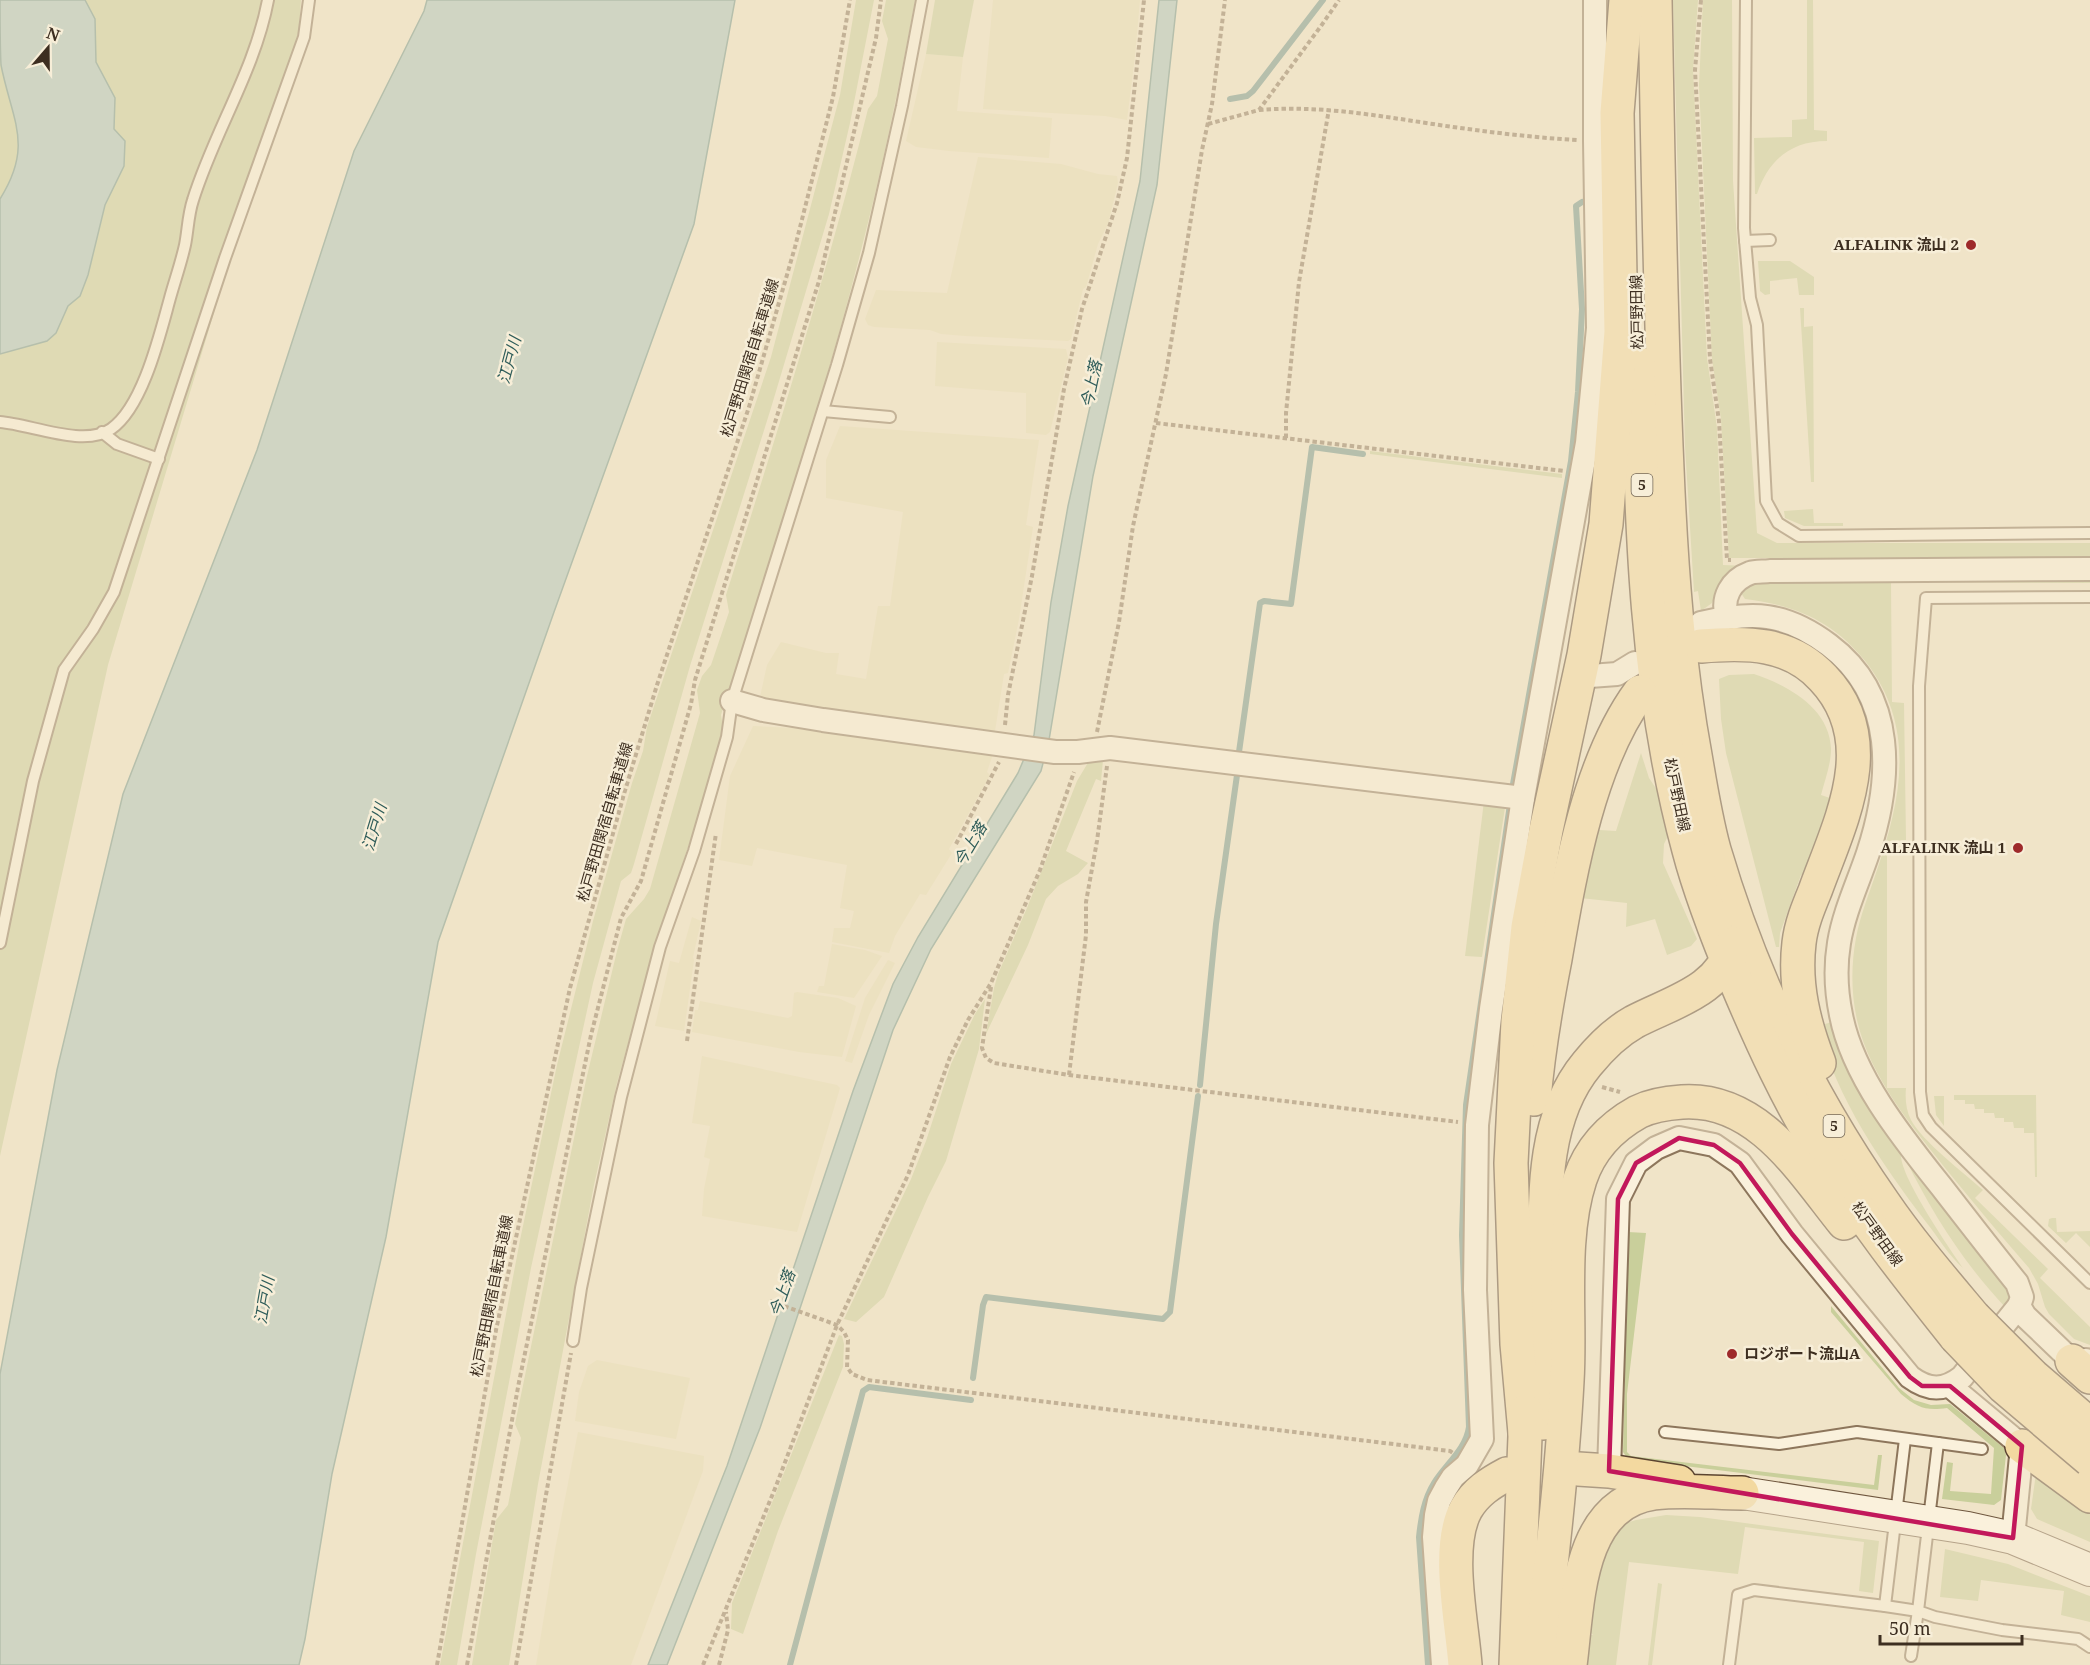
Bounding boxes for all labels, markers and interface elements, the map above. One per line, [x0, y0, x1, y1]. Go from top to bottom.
north arrow [18, 18, 78, 78]
text: N [43, 21, 63, 47]
place label: ALFALINK 流山 2 [1833, 234, 1959, 254]
marker: ALFALINK 流山 2 [1964, 238, 1978, 252]
street label: 松戸野田線 [1625, 274, 1647, 350]
street label: 松戸野田関宿自転車道線 [715, 276, 783, 440]
water label: 江戸川 [492, 332, 526, 386]
water label: 今上落 [1075, 355, 1107, 410]
road number: 5 [1632, 474, 1652, 496]
street label: 松戸野田関宿自転車道線 [572, 740, 636, 904]
street label: 松戸野田線 [1660, 756, 1696, 834]
water label: 江戸川 [356, 799, 392, 853]
water label: 今上落 [948, 815, 993, 870]
place label: ALFALINK 流山 1 [1880, 837, 2006, 857]
marker: ALFALINK 流山 1 [2011, 841, 2025, 855]
road number: 5 [1824, 1115, 1844, 1137]
street label: 松戸野田線 [1848, 1197, 1908, 1270]
street label: 松戸野田関宿自転車道線 [465, 1213, 517, 1379]
water label: 今上落 [764, 1264, 801, 1319]
water label: 江戸川 [249, 1272, 279, 1326]
place label: ロジポート流山A [1744, 1343, 1861, 1363]
marker: ロジポート流山A [1725, 1347, 1739, 1361]
scale bar [1880, 1608, 2022, 1646]
text: 50 m [1889, 1616, 1931, 1640]

